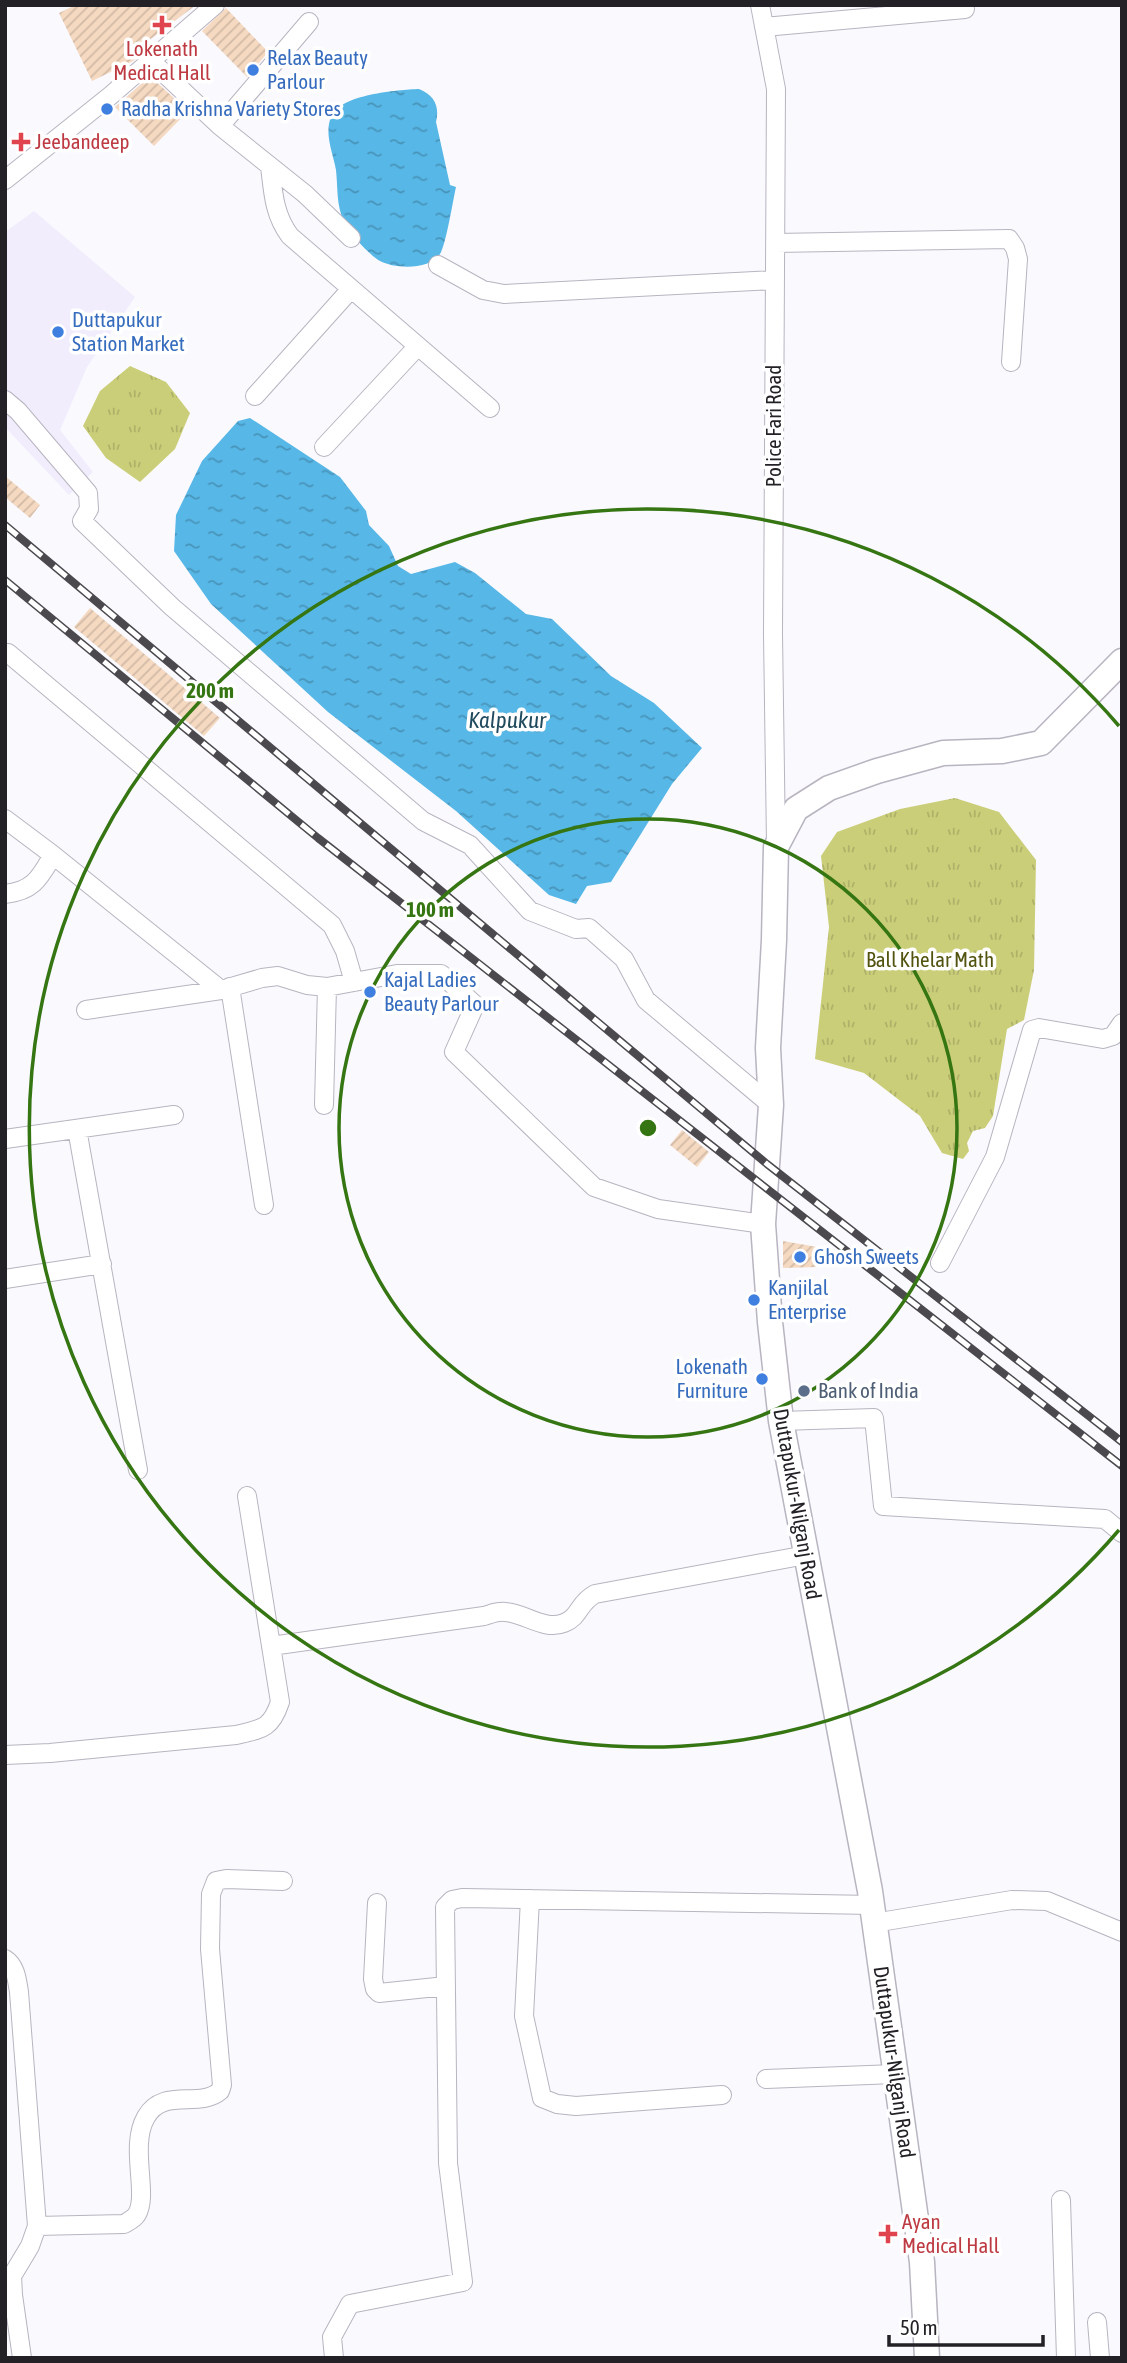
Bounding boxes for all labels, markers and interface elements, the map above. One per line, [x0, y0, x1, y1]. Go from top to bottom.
marker: Lokenath Medical Hall [154, 17, 170, 33]
place label: Lokenath Medical Hall [113, 36, 211, 84]
place label: Relax Beauty Parlour [267, 45, 368, 93]
marker: Relax Beauty Parlour [245, 62, 261, 78]
place label: Radha Krishna Variety Stores [121, 96, 341, 120]
marker: Radha Krishna Variety Stores [99, 101, 115, 117]
place label: Jeebandeep [35, 129, 130, 153]
marker: Jeebandeep [13, 134, 29, 150]
place label: Duttapukur Station Market [72, 307, 185, 355]
marker: Duttapukur Station Market [50, 324, 66, 340]
street label: Police Fari Road [761, 365, 785, 487]
text: 200 m [186, 678, 234, 702]
water label: Kalpukur [468, 707, 547, 733]
text: 100 m [406, 897, 454, 921]
park label: Ball Khelar Math [866, 947, 994, 971]
place label: Kajal Ladies Beauty Parlour [384, 967, 499, 1015]
marker: Kajal Ladies Beauty Parlour [362, 984, 378, 1000]
centre of rings [636, 1116, 660, 1140]
place label: Ghosh Sweets [814, 1244, 919, 1268]
marker: Ghosh Sweets [792, 1249, 808, 1265]
place label: Kanjilal Enterprise [768, 1275, 847, 1323]
marker: Kanjilal Enterprise [746, 1292, 762, 1308]
place label: Lokenath Furniture [675, 1354, 748, 1402]
marker: Lokenath Furniture [754, 1371, 770, 1387]
place label: Bank of India [818, 1378, 919, 1402]
marker: Bank of India [796, 1383, 812, 1399]
street label: Duttapukur-Nilganj Road [769, 1406, 827, 1601]
street label: Duttapukur-Nilganj Road [870, 1964, 920, 2159]
place label: Ayan Medical Hall [902, 2209, 1000, 2257]
marker: Ayan Medical Hall [880, 2226, 896, 2242]
scale bar [889, 2304, 1043, 2348]
text: 50 m [900, 2315, 938, 2339]

